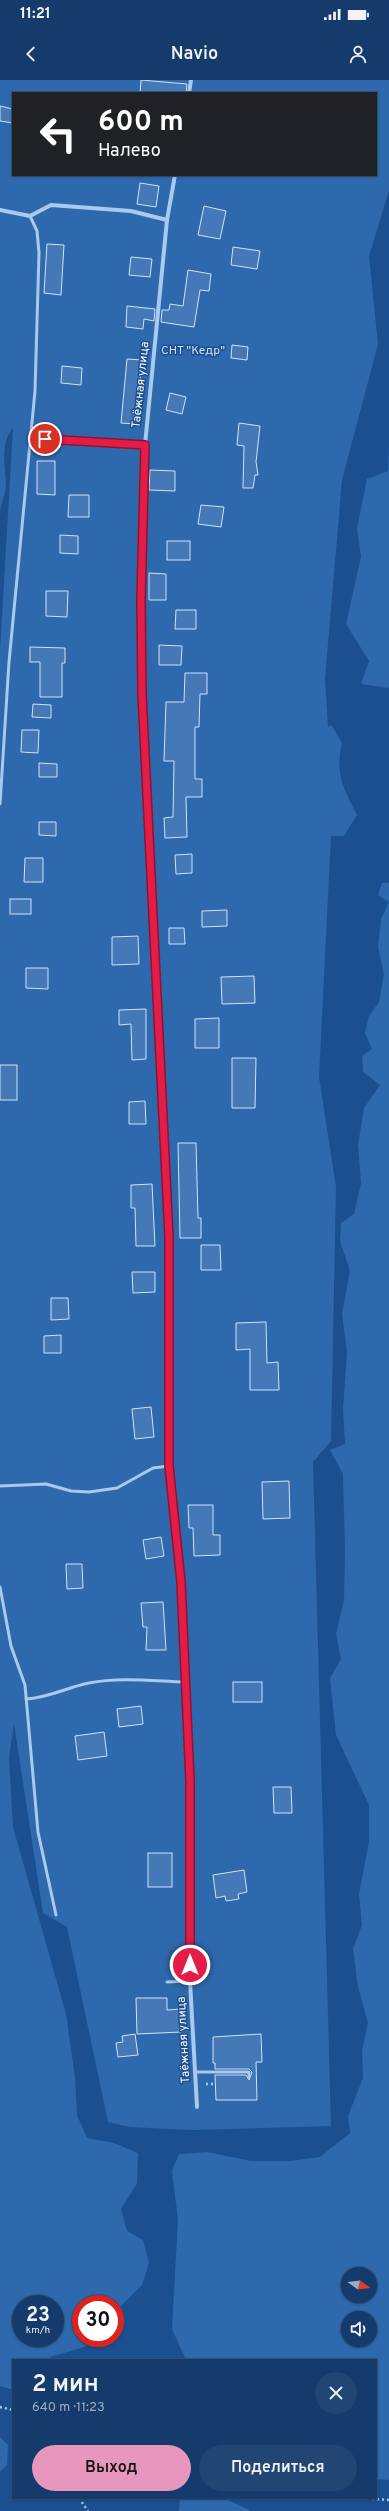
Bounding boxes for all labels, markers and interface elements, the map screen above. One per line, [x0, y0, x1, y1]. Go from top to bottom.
text: 11:21 [20, 5, 51, 24]
icon: back [20, 43, 42, 65]
text: Navio [171, 43, 218, 66]
icon: person [347, 43, 369, 65]
text: 600 m [98, 105, 184, 141]
icon: left [32, 108, 84, 160]
text: Налево [98, 140, 161, 163]
street label: Таёжная улица [128, 341, 154, 429]
park label: СНТ "Кедр" [161, 343, 225, 359]
pin [28, 422, 62, 456]
icon: arrive [34, 428, 56, 450]
position arrow [169, 1944, 211, 1986]
street label: Таёжная улица [174, 1996, 194, 2084]
north arrow [341, 2267, 377, 2303]
map controls [341, 2267, 377, 2347]
speed limit sign: 30 [72, 2295, 124, 2347]
text: 23 [26, 2303, 50, 2329]
button: sound [341, 2311, 377, 2347]
text: km/h [26, 2324, 50, 2337]
text: 2 мин [32, 2370, 99, 2400]
button: close [315, 2372, 357, 2414]
text: 640 m · 11:23 [32, 2400, 105, 2416]
button: Выход [32, 2445, 191, 2491]
button: Поделиться [199, 2445, 357, 2491]

